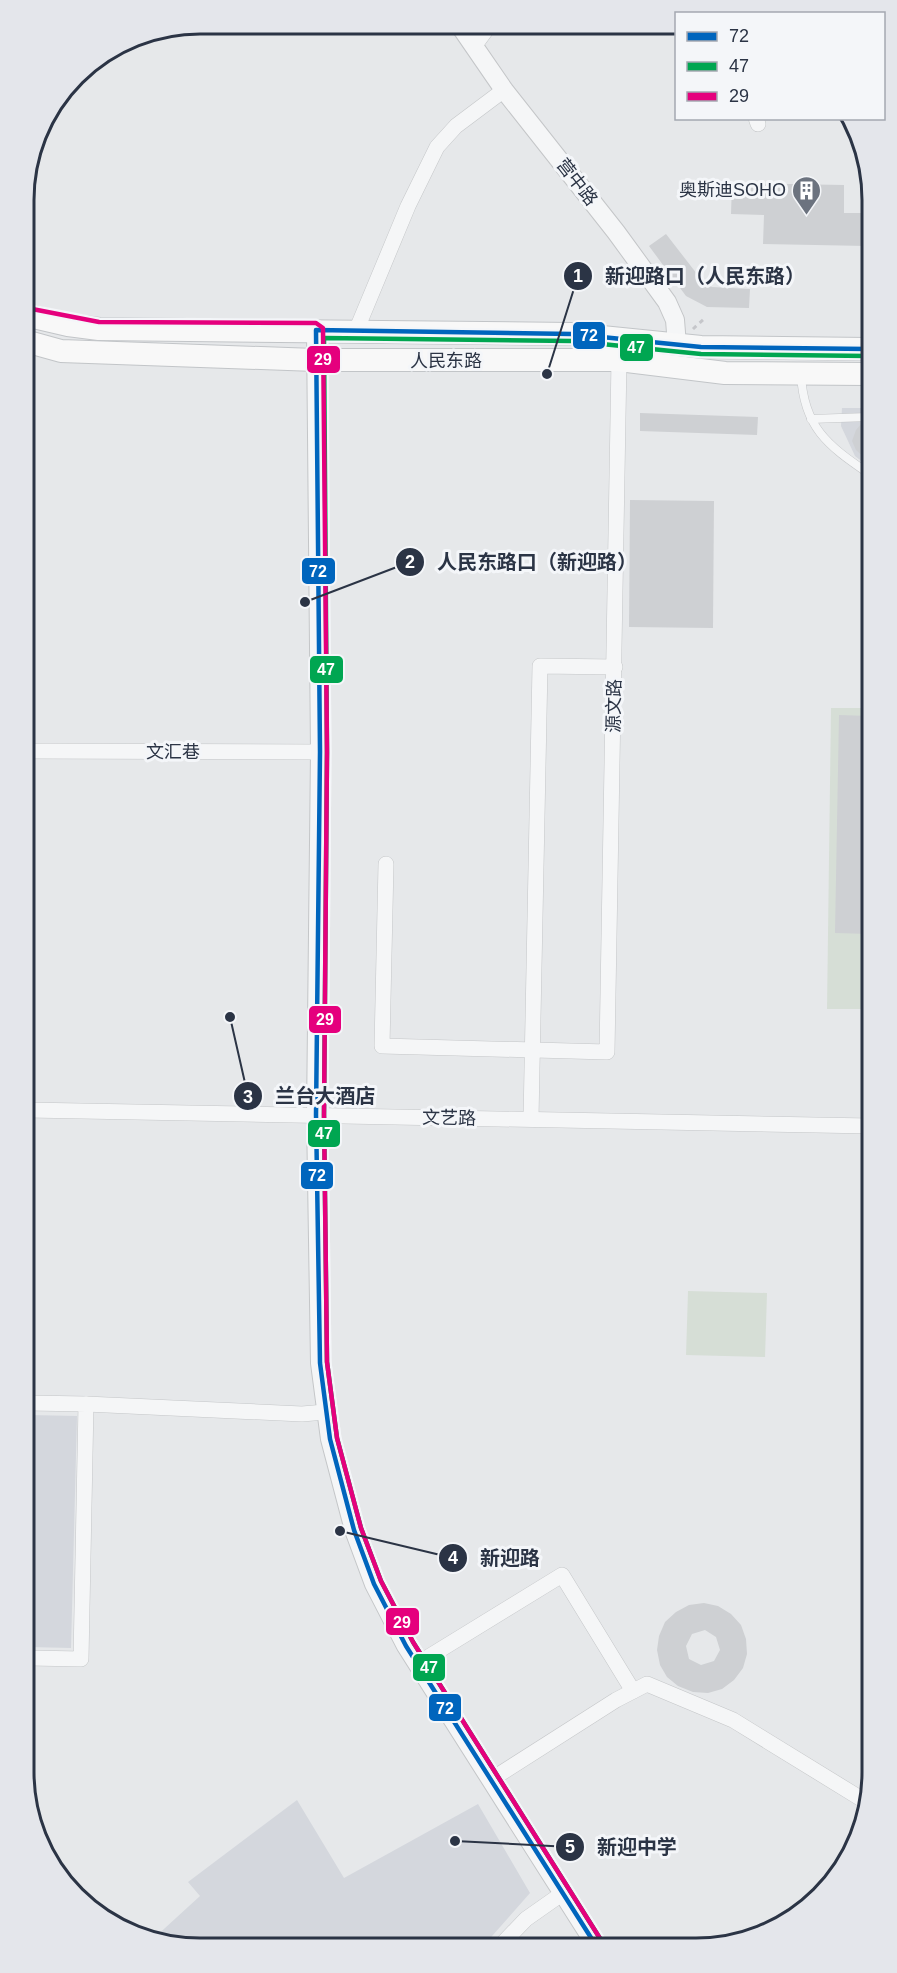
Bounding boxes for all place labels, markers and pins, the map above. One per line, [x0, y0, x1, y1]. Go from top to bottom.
building icon: 奥斯迪SOHO [791, 174, 823, 216]
place label: 奥斯迪SOHO [679, 180, 786, 200]
callout: 新迎路口（人民东路） [563, 257, 817, 295]
callout: 人民东路口（新迎路） [395, 543, 649, 581]
callout: 兰台大酒店 [233, 1077, 387, 1115]
callout: 新迎路 [438, 1539, 552, 1577]
callout: 新迎中学 [555, 1828, 689, 1866]

